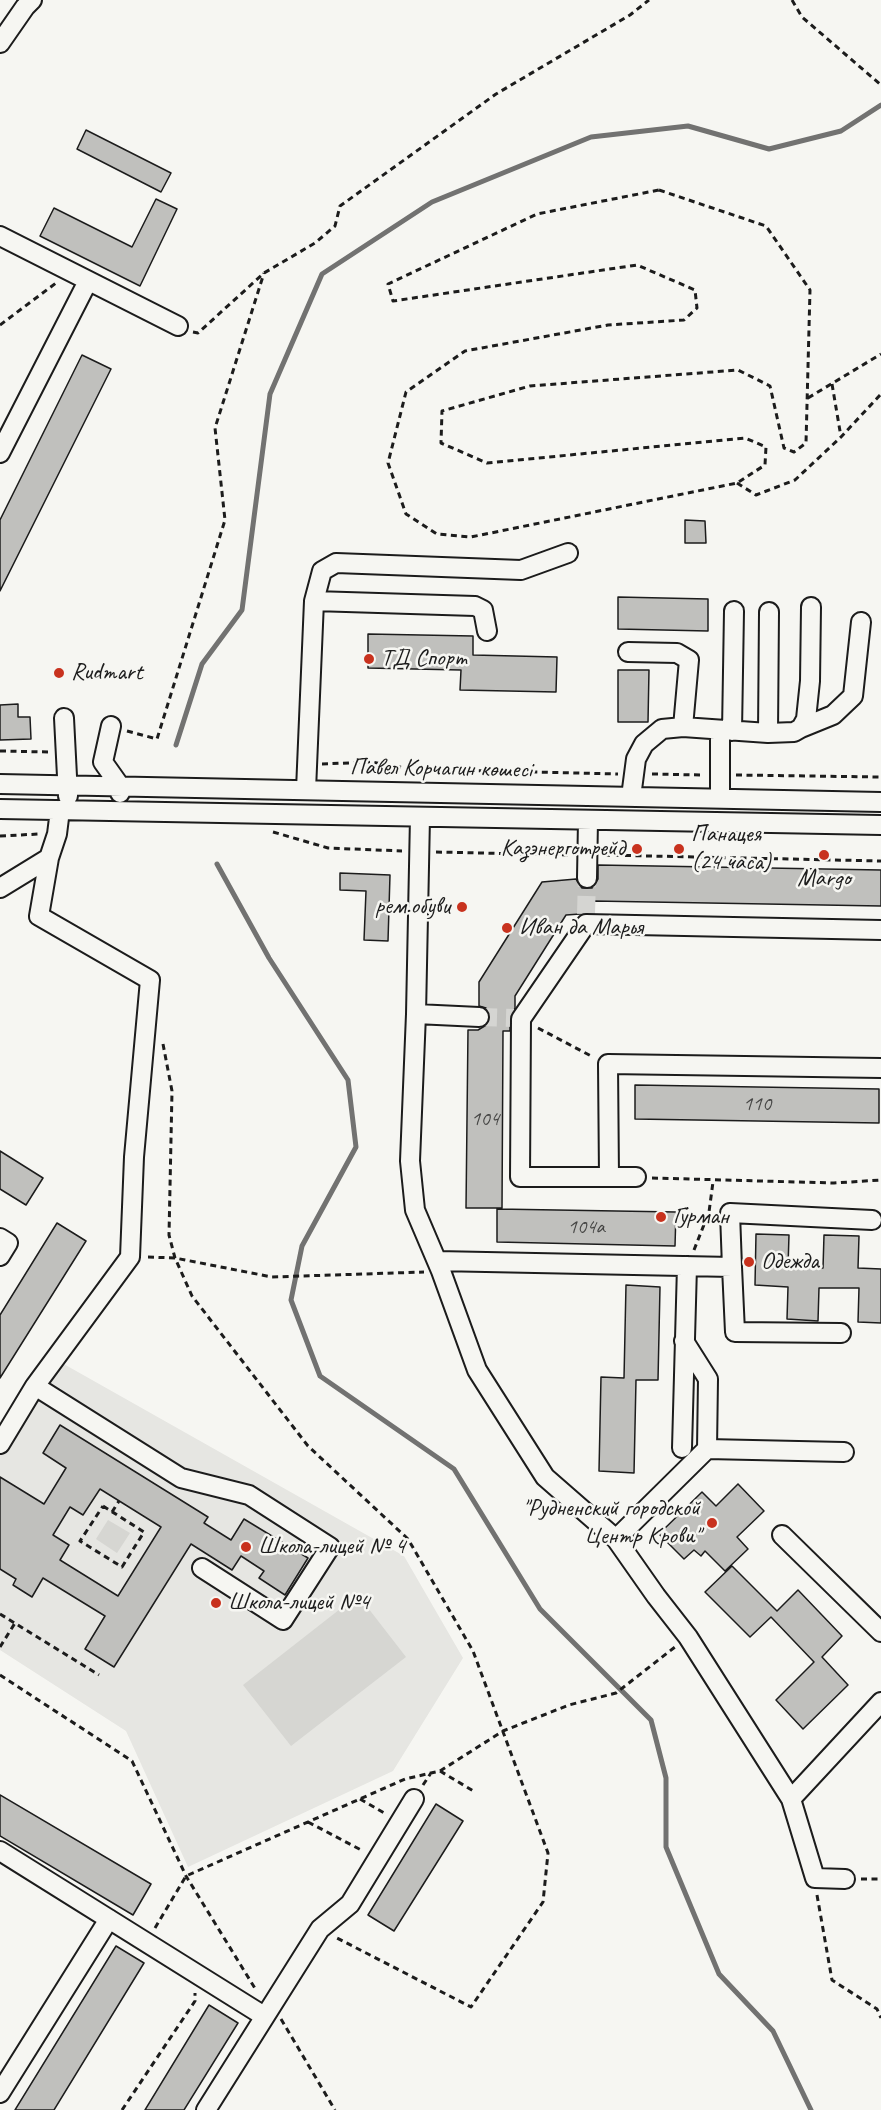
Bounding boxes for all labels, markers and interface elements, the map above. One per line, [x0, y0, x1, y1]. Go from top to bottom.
place label: ТД Спорт [381, 645, 467, 673]
marker: ТД Спорт [362, 652, 376, 666]
place label: Rudmart [71, 659, 142, 687]
marker: Rudmart [52, 666, 66, 680]
street label: Павел Корчагин көшесі [350, 753, 532, 785]
place label: Панацея (24 часа) [691, 821, 771, 877]
place label: Казэнерготрейд [501, 835, 625, 863]
marker: Казэнерготрейд [630, 842, 644, 856]
marker: Панацея (24 часа) [672, 842, 686, 856]
marker: Margo [817, 848, 831, 862]
place label: Margo [797, 865, 851, 893]
place label: рем.обуви [375, 893, 450, 921]
marker: рем.обуви [455, 900, 469, 914]
place label: Иван да Марья [519, 914, 643, 942]
marker: Иван да Марья [500, 921, 514, 935]
house number: 110 [743, 1091, 771, 1117]
house number: 104 [471, 1106, 499, 1132]
place label: Гурман [673, 1203, 729, 1231]
marker: Гурман [654, 1210, 668, 1224]
house number: 104а [567, 1214, 605, 1240]
place label: Одежда [761, 1248, 819, 1276]
marker: Одежда [742, 1255, 756, 1269]
place label: "Рудненский городской Центр Крови" [522, 1495, 700, 1551]
marker: "Рудненский городской Центр Крови" [705, 1516, 719, 1530]
place label: Школа-лицей № 4 [258, 1533, 405, 1561]
marker: Школа-лицей № 4 [239, 1540, 253, 1554]
place label: Школа-лицей №4 [228, 1589, 370, 1617]
marker: Школа-лицей №4 [209, 1596, 223, 1610]

